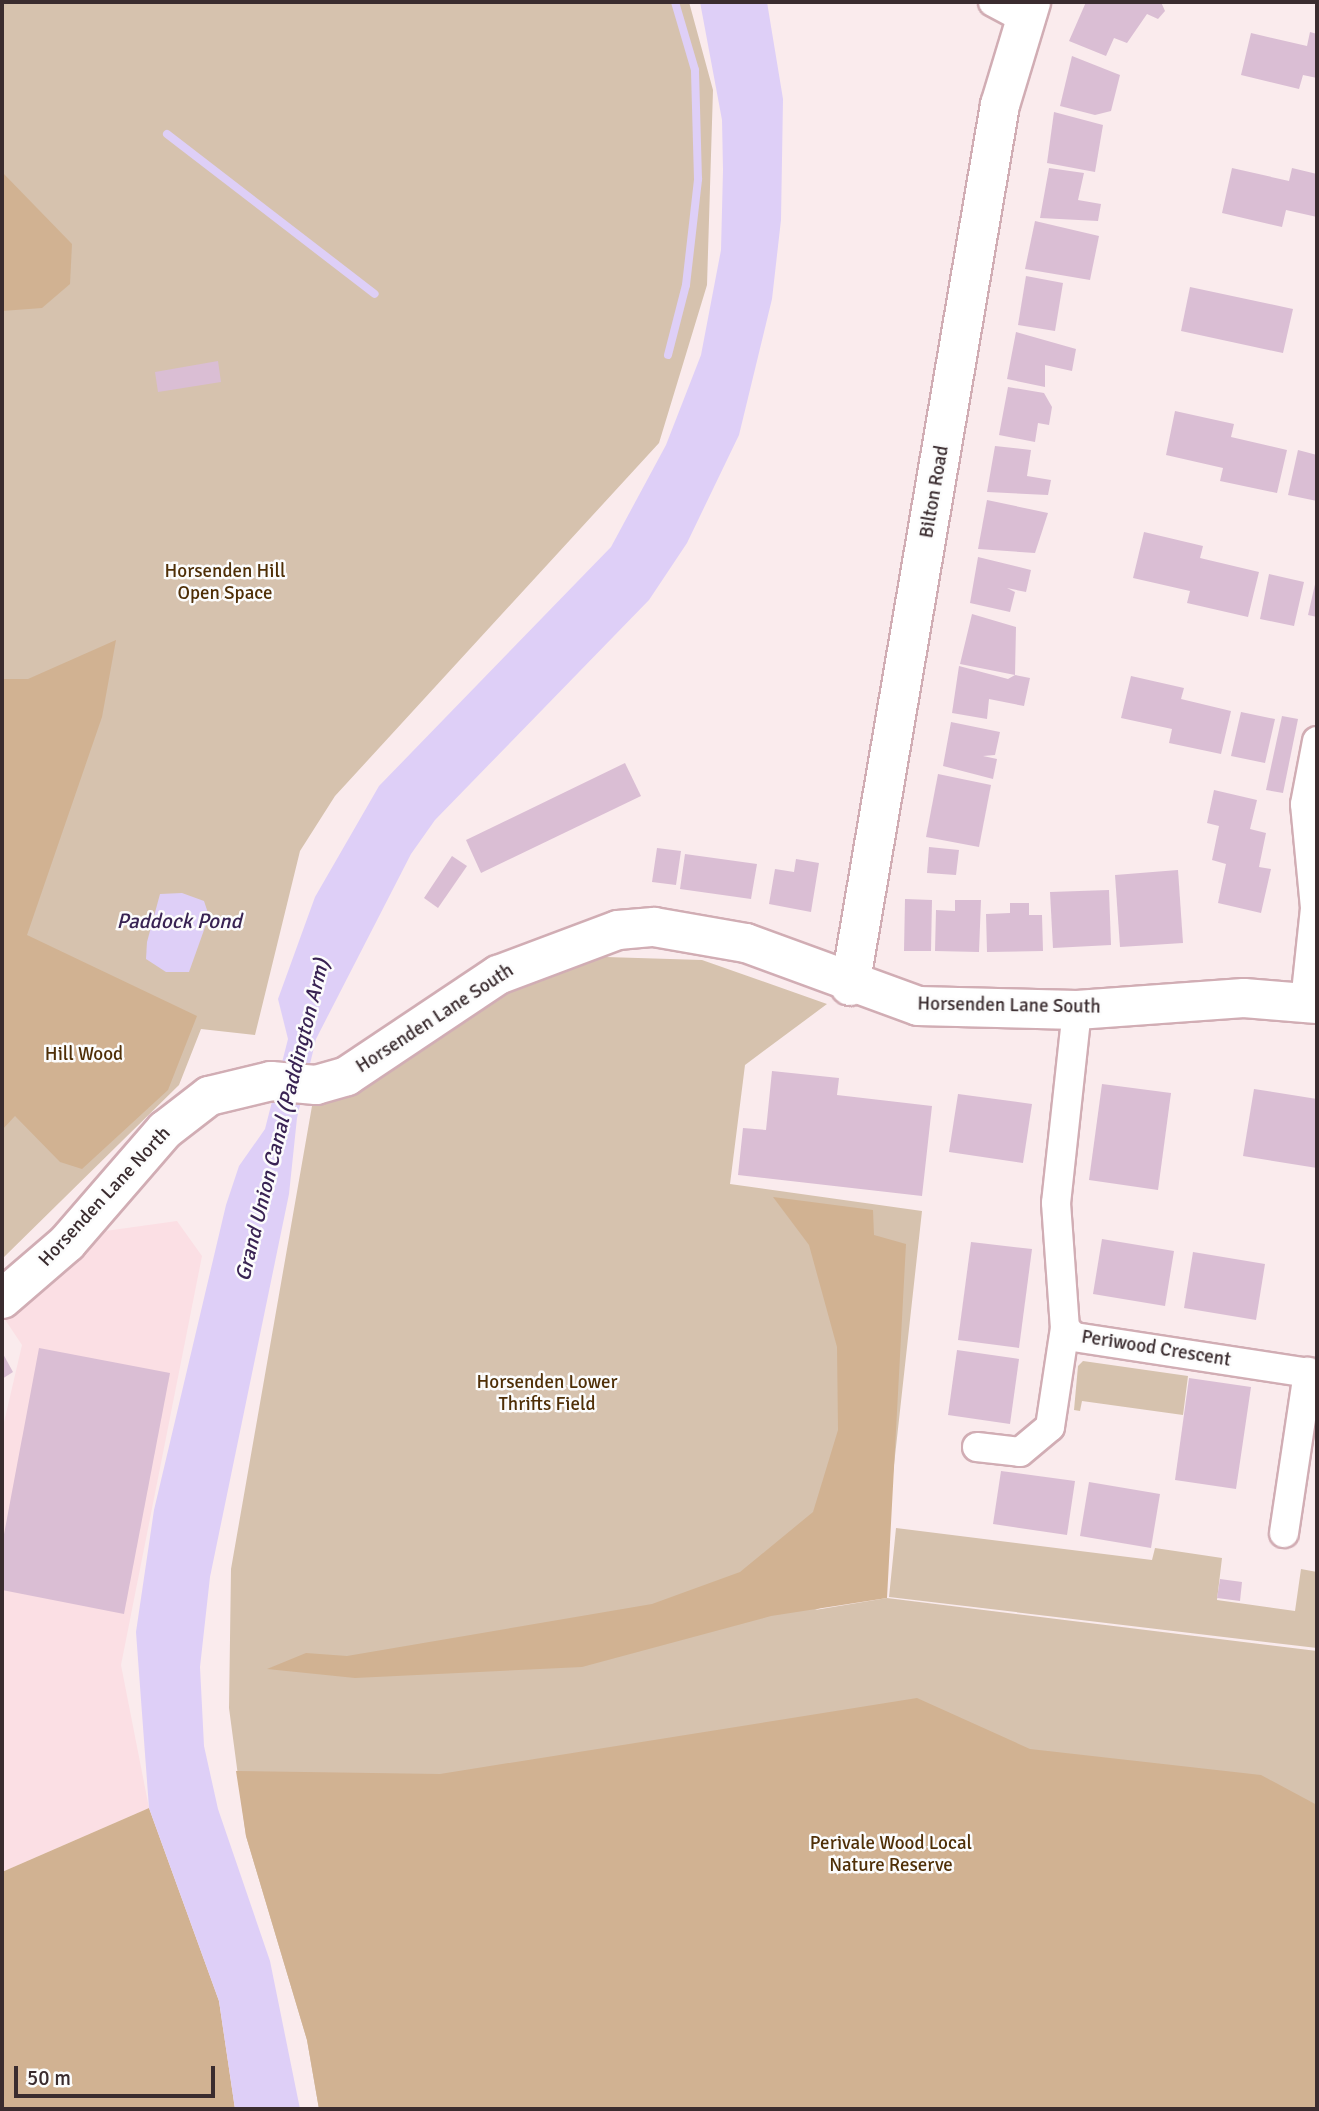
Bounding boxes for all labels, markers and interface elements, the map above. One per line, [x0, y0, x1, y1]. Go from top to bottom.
street label: Bilton Road [916, 444, 954, 540]
park label: Horsenden Hill Open Space [165, 561, 285, 605]
water label: Paddock Pond [116, 908, 242, 934]
water label: Grand Union Canal (Paddington Arm) [230, 956, 334, 1284]
street label: Horsenden Lane South [352, 960, 518, 1078]
street label: Horsenden Lane South [917, 993, 1101, 1019]
park label: Hill Wood [45, 1044, 123, 1066]
street label: Horsenden Lane North [34, 1122, 176, 1272]
street label: Periwood Crescent [1080, 1326, 1232, 1372]
park label: Horsenden Lower Thrifts Field [476, 1372, 618, 1416]
park label: Perivale Wood Local Nature Reserve [810, 1833, 972, 1877]
scale bar [18, 2052, 219, 2096]
text: 50 m [27, 2065, 71, 2091]

